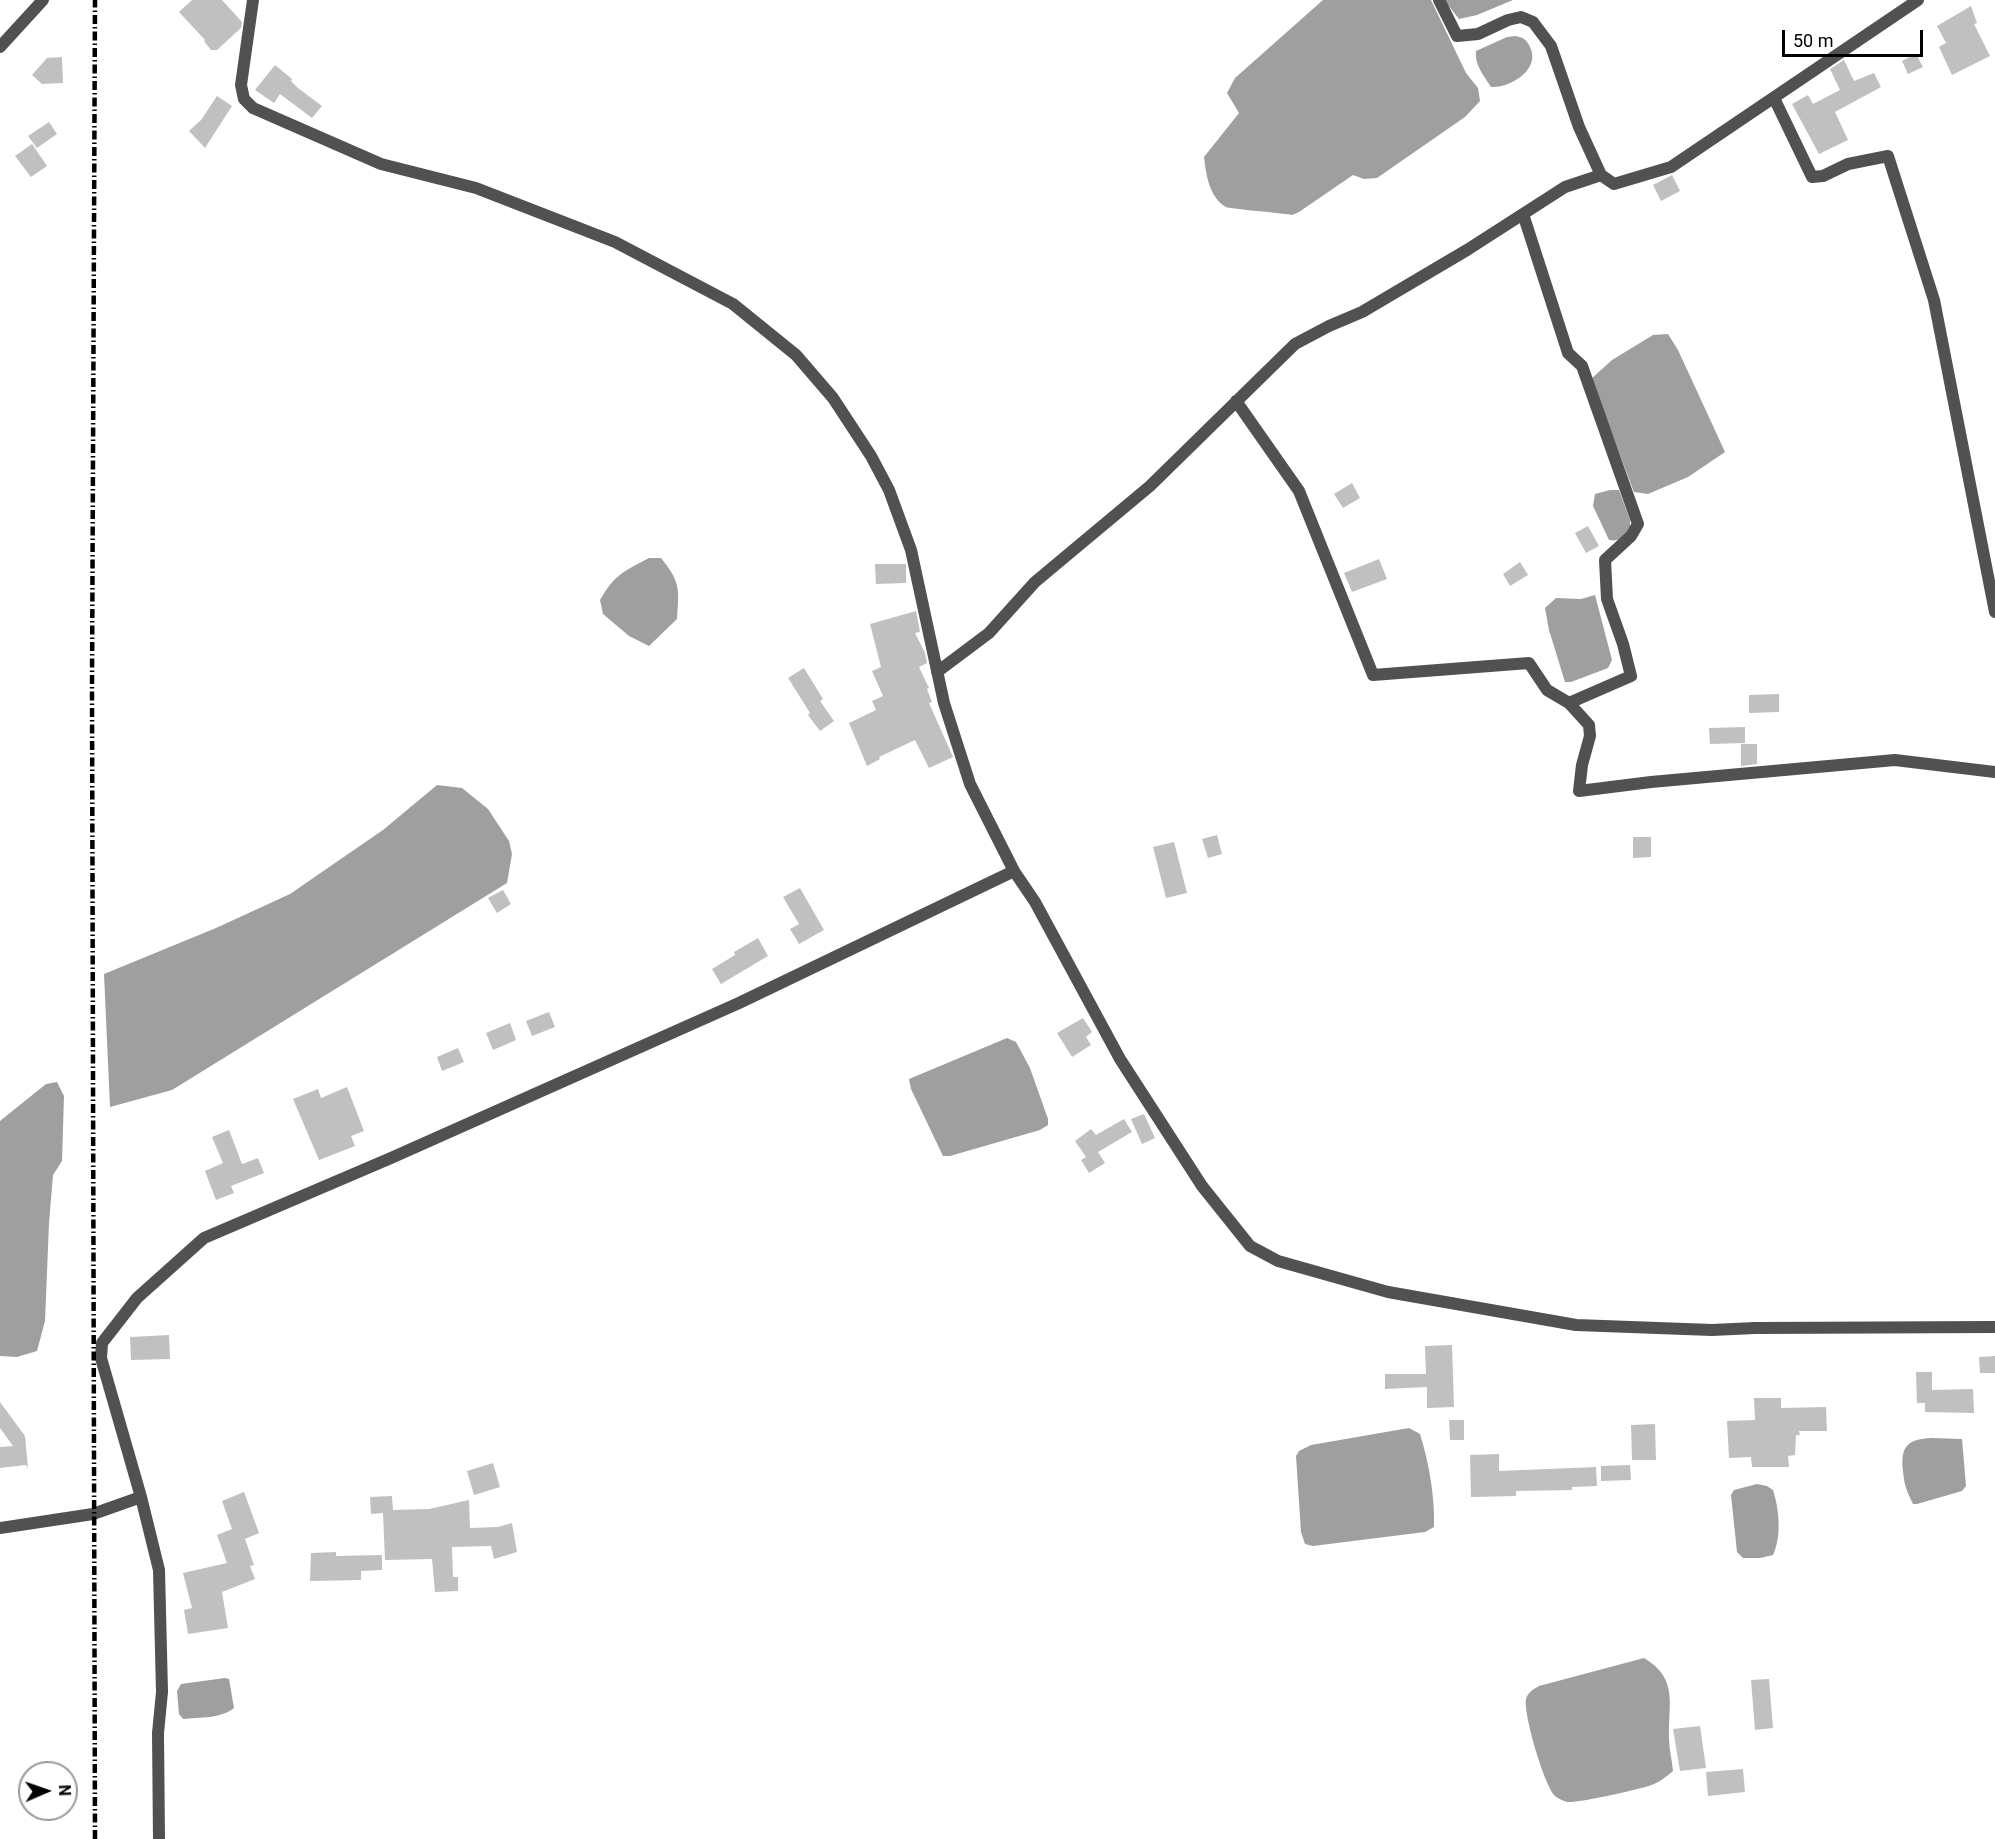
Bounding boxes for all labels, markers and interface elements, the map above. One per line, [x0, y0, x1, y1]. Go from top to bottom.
scale bar [1785, 18, 1926, 56]
text: 50 m [1793, 30, 1833, 51]
north arrow [18, 1761, 78, 1821]
text: N [55, 1784, 74, 1796]

